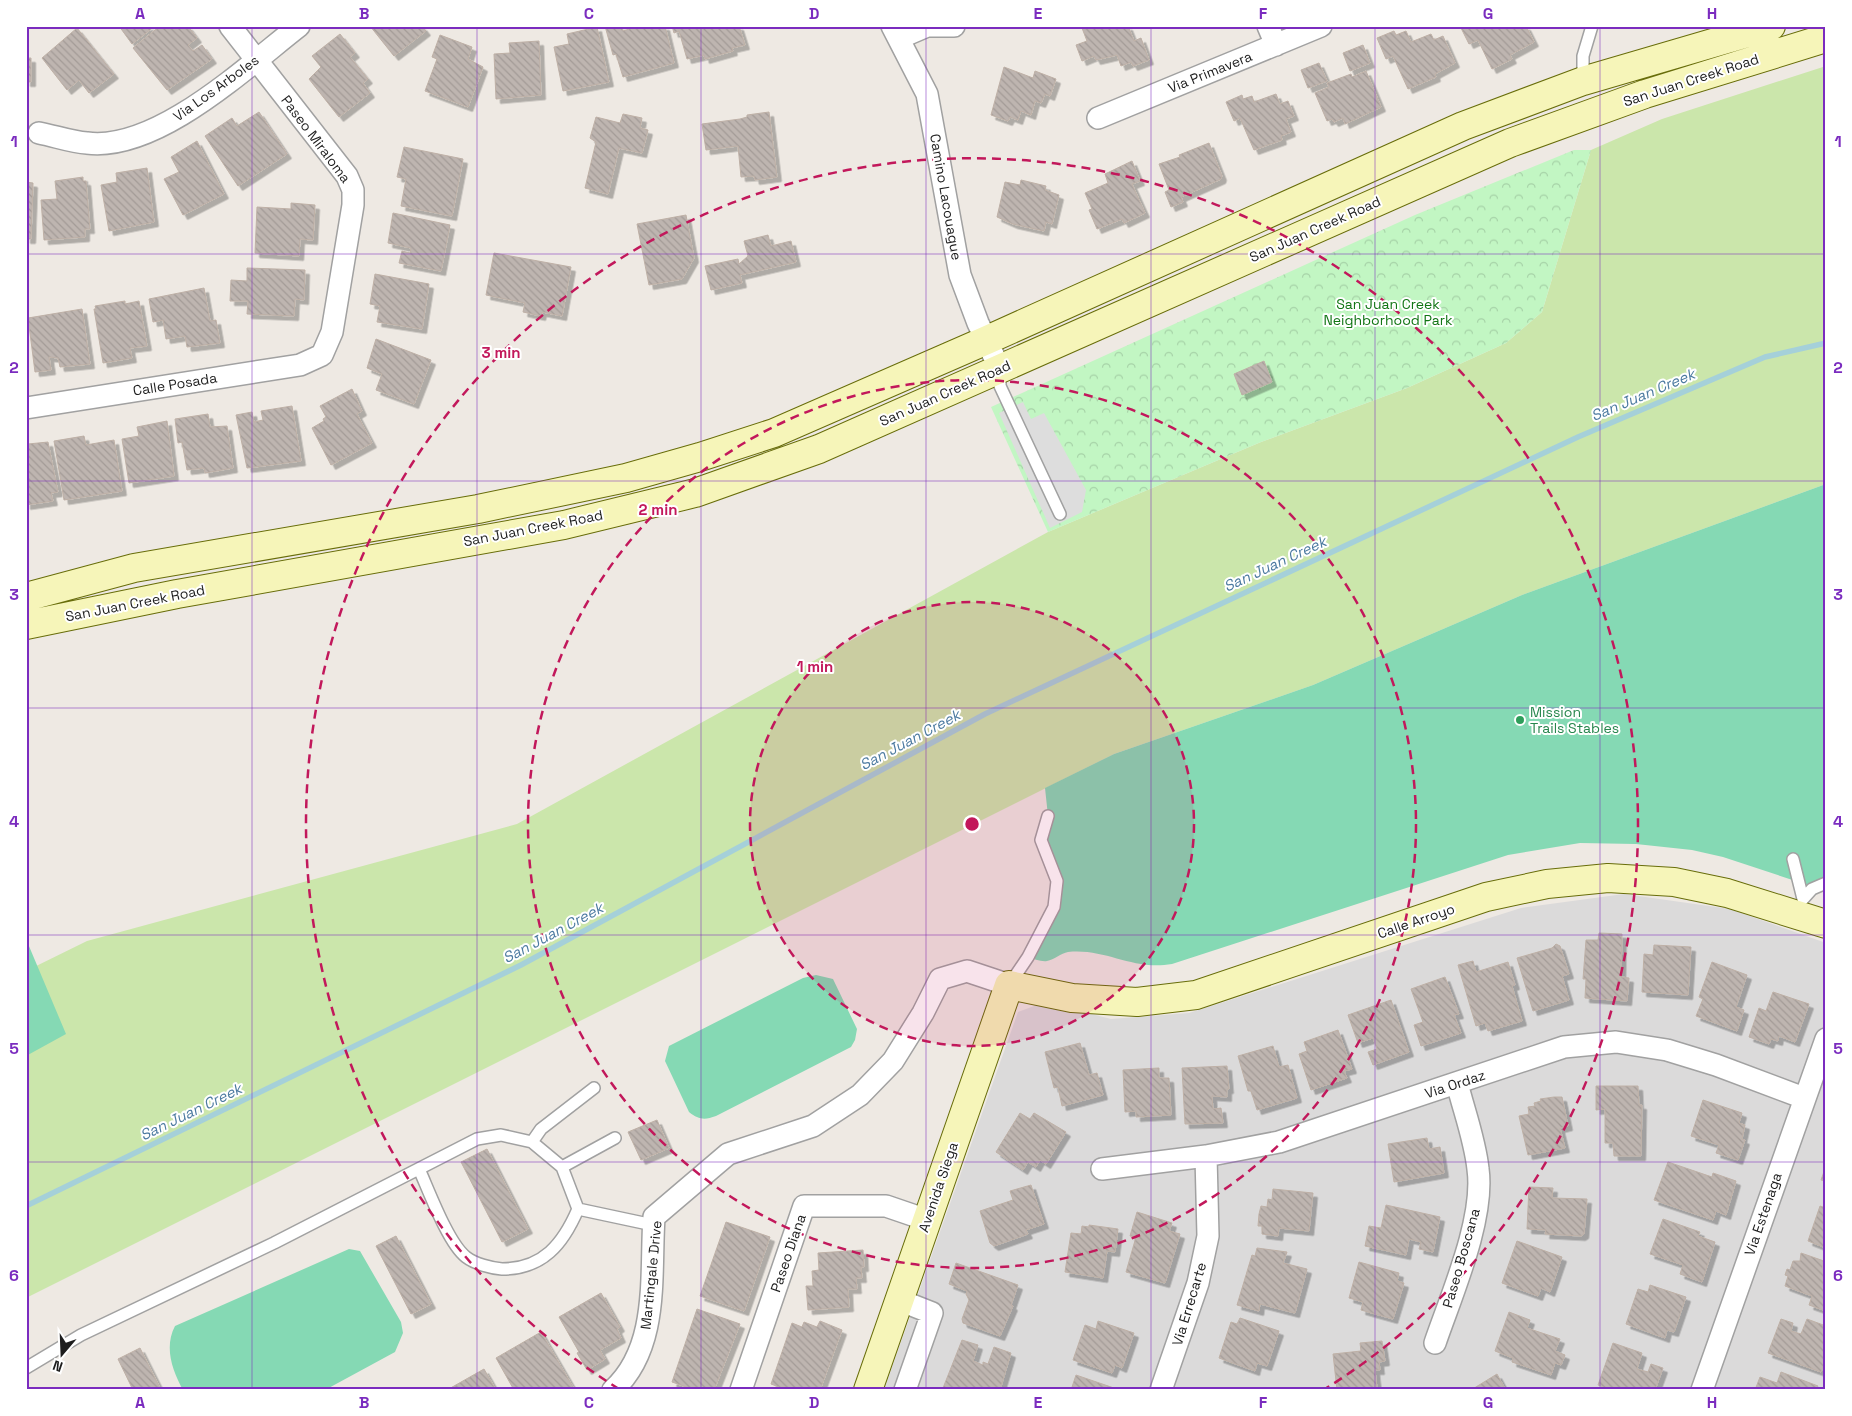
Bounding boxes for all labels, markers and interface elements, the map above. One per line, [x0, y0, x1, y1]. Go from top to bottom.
text: A [135, 3, 145, 24]
text: B [359, 3, 369, 24]
text: C [584, 3, 594, 24]
text: D [809, 3, 819, 24]
text: E [1034, 3, 1043, 24]
text: F [1259, 3, 1268, 24]
text: G [1483, 3, 1493, 24]
text: H [1707, 3, 1717, 24]
street label: Via Primavera [1165, 47, 1255, 97]
street label: San Juan Creek Road [1621, 50, 1761, 110]
street label: Via Los Arboles [170, 51, 262, 125]
street label: Paseo Miraloma [277, 92, 355, 186]
text: 1 [10, 131, 18, 152]
text: 1 [1834, 131, 1842, 152]
street label: Camino Lacouague [926, 132, 966, 262]
street label: San Juan Creek Road [1247, 192, 1383, 266]
park label: San Juan Creek Neighborhood Park [1323, 295, 1453, 329]
text: 3 min [482, 343, 520, 362]
street label: San Juan Creek Road [877, 356, 1013, 430]
text: 2 [9, 357, 19, 378]
text: 2 [1833, 357, 1843, 378]
water label: San Juan Creek [1588, 363, 1699, 425]
street label: Calle Posada [132, 368, 218, 400]
text: 2 min [639, 500, 677, 519]
street label: San Juan Creek Road [462, 506, 604, 550]
water label: San Juan Creek [1220, 531, 1331, 596]
street label: San Juan Creek Road [64, 581, 206, 625]
text: 3 [9, 584, 19, 605]
text: 3 [1833, 584, 1843, 605]
text: 1 min [797, 657, 833, 676]
place label: Mission Trails Stables [1530, 703, 1619, 737]
water label: San Juan Creek [856, 704, 965, 774]
marker: Mission Trails Stables [1514, 714, 1526, 726]
text: 4 [9, 811, 19, 832]
text: 4 [1833, 811, 1843, 832]
centre of rings [963, 815, 981, 833]
water label: San Juan Creek [499, 897, 608, 967]
street label: Calle Arroyo [1375, 899, 1457, 943]
text: 5 [9, 1038, 19, 1059]
text: 5 [1833, 1038, 1843, 1059]
street label: Via Ordaz [1422, 1066, 1488, 1102]
water label: San Juan Creek [137, 1078, 247, 1144]
street label: Avenida Siega [914, 1140, 962, 1234]
street label: Via Estenaga [1740, 1170, 1786, 1258]
street label: Paseo Boscana [1438, 1206, 1484, 1310]
street label: Paseo Diana [766, 1212, 810, 1294]
street label: Martingale Drive [636, 1219, 666, 1331]
street label: Via Errecarte [1168, 1260, 1210, 1348]
text: 6 [9, 1265, 19, 1286]
text: 6 [1833, 1265, 1843, 1286]
north arrow [38, 1328, 88, 1378]
text: N [50, 1356, 65, 1376]
text: A [135, 1392, 145, 1413]
text: B [359, 1392, 369, 1413]
text: C [584, 1392, 594, 1413]
text: D [809, 1392, 819, 1413]
text: E [1034, 1392, 1043, 1413]
text: F [1259, 1392, 1268, 1413]
text: G [1483, 1392, 1493, 1413]
text: H [1707, 1392, 1717, 1413]

